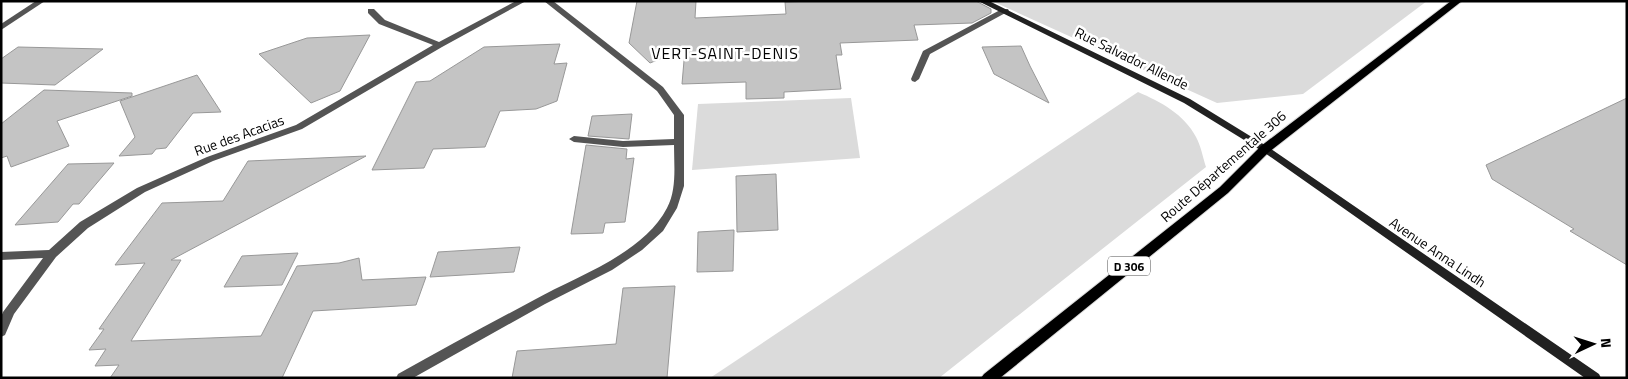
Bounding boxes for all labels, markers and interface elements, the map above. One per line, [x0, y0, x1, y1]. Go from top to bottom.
street label: Rue Salvador Allende [1072, 21, 1192, 95]
district label: VERT-SAINT-DENIS [651, 41, 799, 65]
street label: Route Départementale 306 [1155, 105, 1291, 227]
street label: Rue des Acacias [191, 109, 287, 161]
street label: Avenue Anna Lindh [1385, 212, 1491, 292]
road number: D 306 [1108, 256, 1150, 276]
north arrow [1568, 319, 1618, 369]
text: N [1596, 337, 1617, 349]

